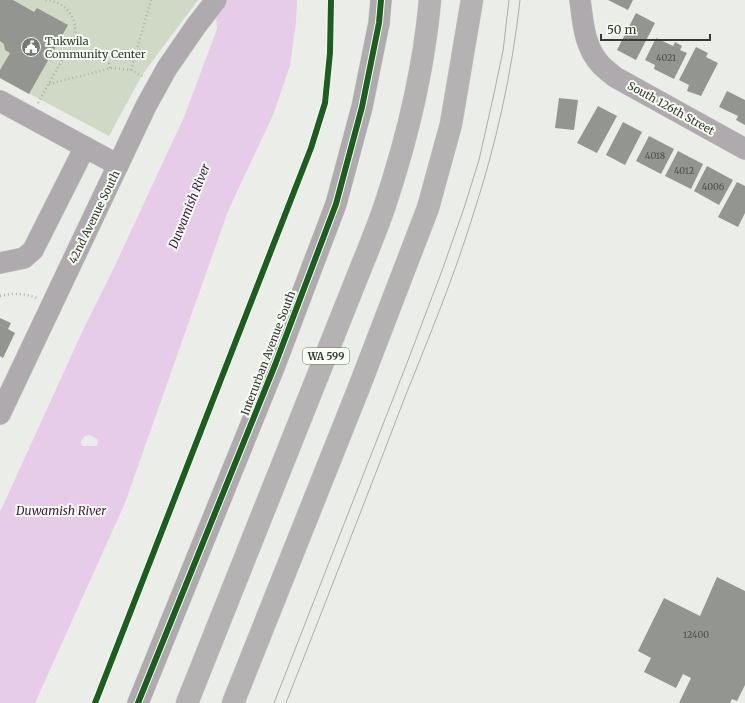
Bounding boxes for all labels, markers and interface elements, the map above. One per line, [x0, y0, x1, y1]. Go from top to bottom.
scale bar [601, 16, 710, 42]
text: 50 m [607, 22, 636, 37]
place label: Tukwila Community Center [45, 34, 146, 61]
public building icon: Tukwila Community Center [20, 36, 42, 58]
house number: 4021 [656, 52, 676, 63]
street label: South 126th Street [625, 78, 718, 138]
house number: 4018 [645, 150, 665, 161]
water label: Duwamish River [165, 160, 213, 251]
house number: 4012 [674, 165, 694, 176]
street label: 42nd Avenue South [65, 168, 123, 266]
house number: 4006 [702, 181, 725, 192]
street label: Interurban Avenue South [238, 288, 299, 417]
road number: WA 599 [303, 348, 349, 364]
water label: Duwamish River [15, 503, 107, 518]
house number: 12400 [683, 629, 709, 640]

